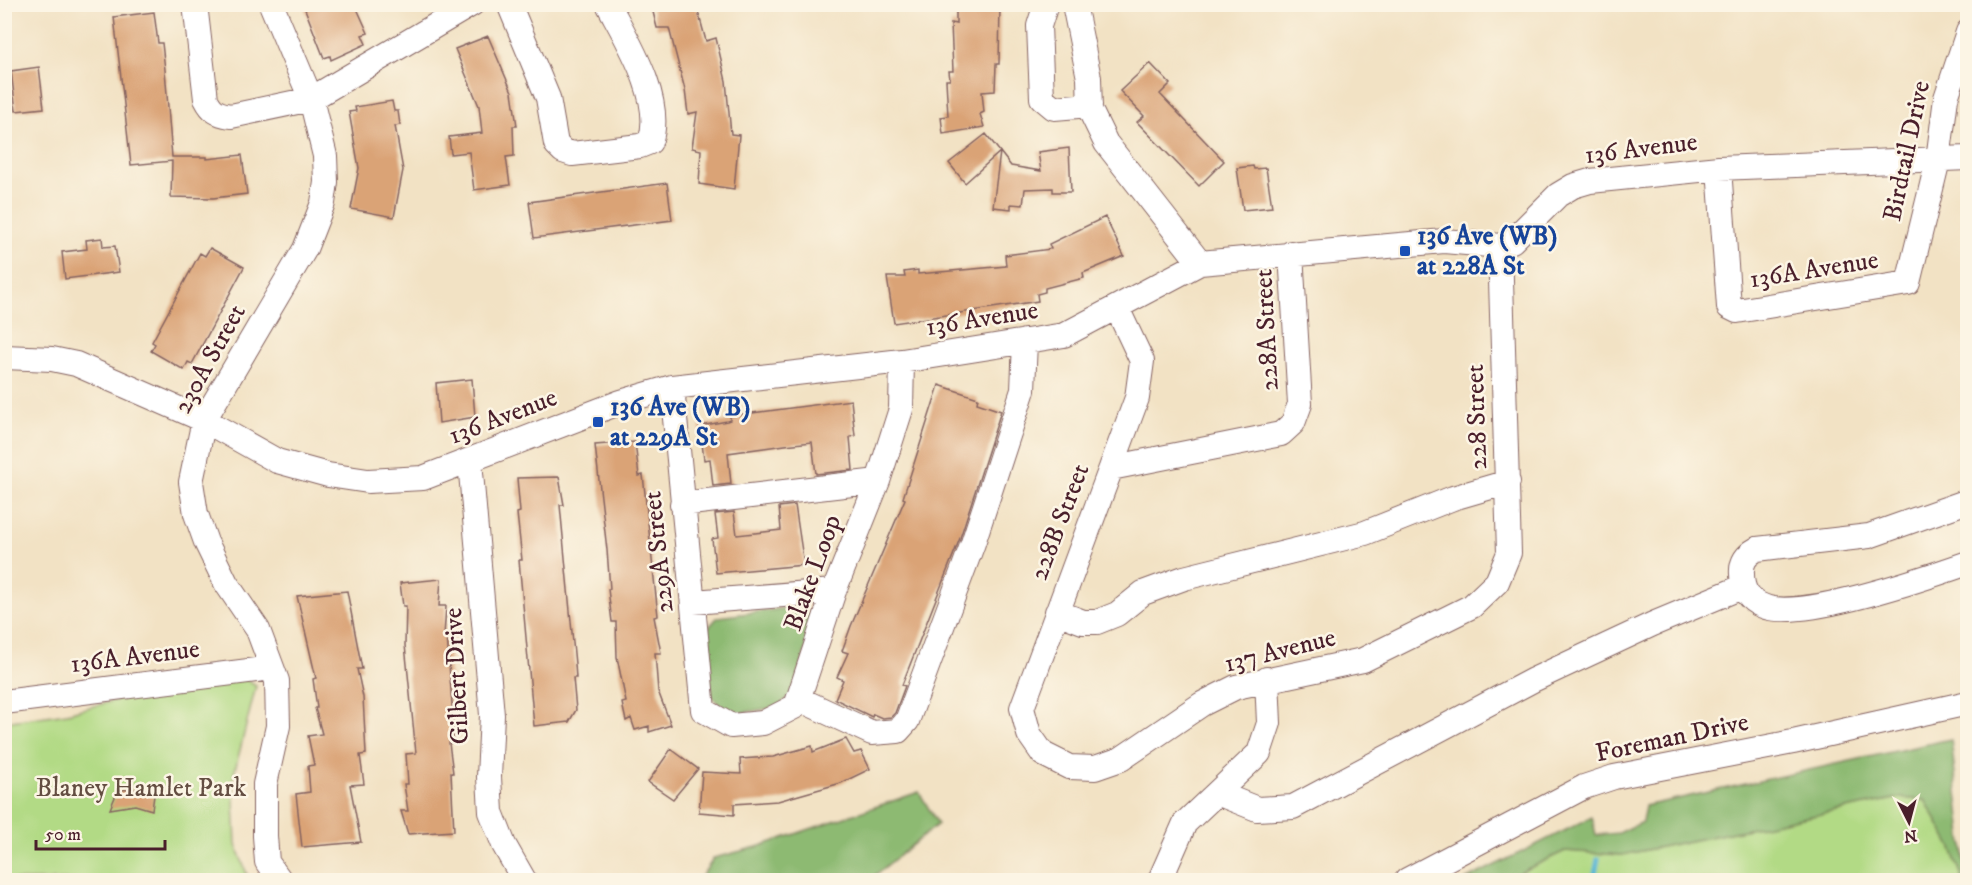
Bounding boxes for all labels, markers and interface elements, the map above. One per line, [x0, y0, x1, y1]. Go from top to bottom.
street label: Birdtail Drive [1876, 78, 1938, 224]
street label: 136 Avenue [1583, 126, 1699, 172]
place label: 136 Ave (WB) at 228A St [1417, 220, 1557, 283]
marker: 136 Ave (WB) at 228A St [1398, 244, 1412, 258]
street label: 136A Avenue [1747, 244, 1881, 296]
street label: 228A Street [1247, 268, 1287, 392]
street label: 136 Avenue [923, 294, 1041, 344]
street label: 230A Street [166, 298, 254, 420]
street label: 228 Street [1459, 364, 1495, 470]
street label: 136 Avenue [444, 381, 562, 453]
place label: 136 Ave (WB) at 229A St [610, 391, 750, 454]
marker: 136 Ave (WB) at 229A St [591, 415, 605, 429]
street label: 228B Street [1023, 459, 1097, 585]
street label: 229A Street [636, 490, 682, 614]
street label: Blake Loop [777, 510, 849, 636]
street label: Gilbert Drive [437, 607, 477, 745]
street label: 137 Avenue [1221, 621, 1339, 681]
street label: 136A Avenue [69, 633, 201, 681]
street label: Foreman Drive [1592, 706, 1752, 770]
park label: Blaney Hamlet Park [36, 772, 246, 805]
north arrow [1879, 792, 1939, 852]
scale bar [36, 813, 165, 851]
text: 50 m [45, 824, 81, 846]
text: N [1903, 825, 1918, 847]

